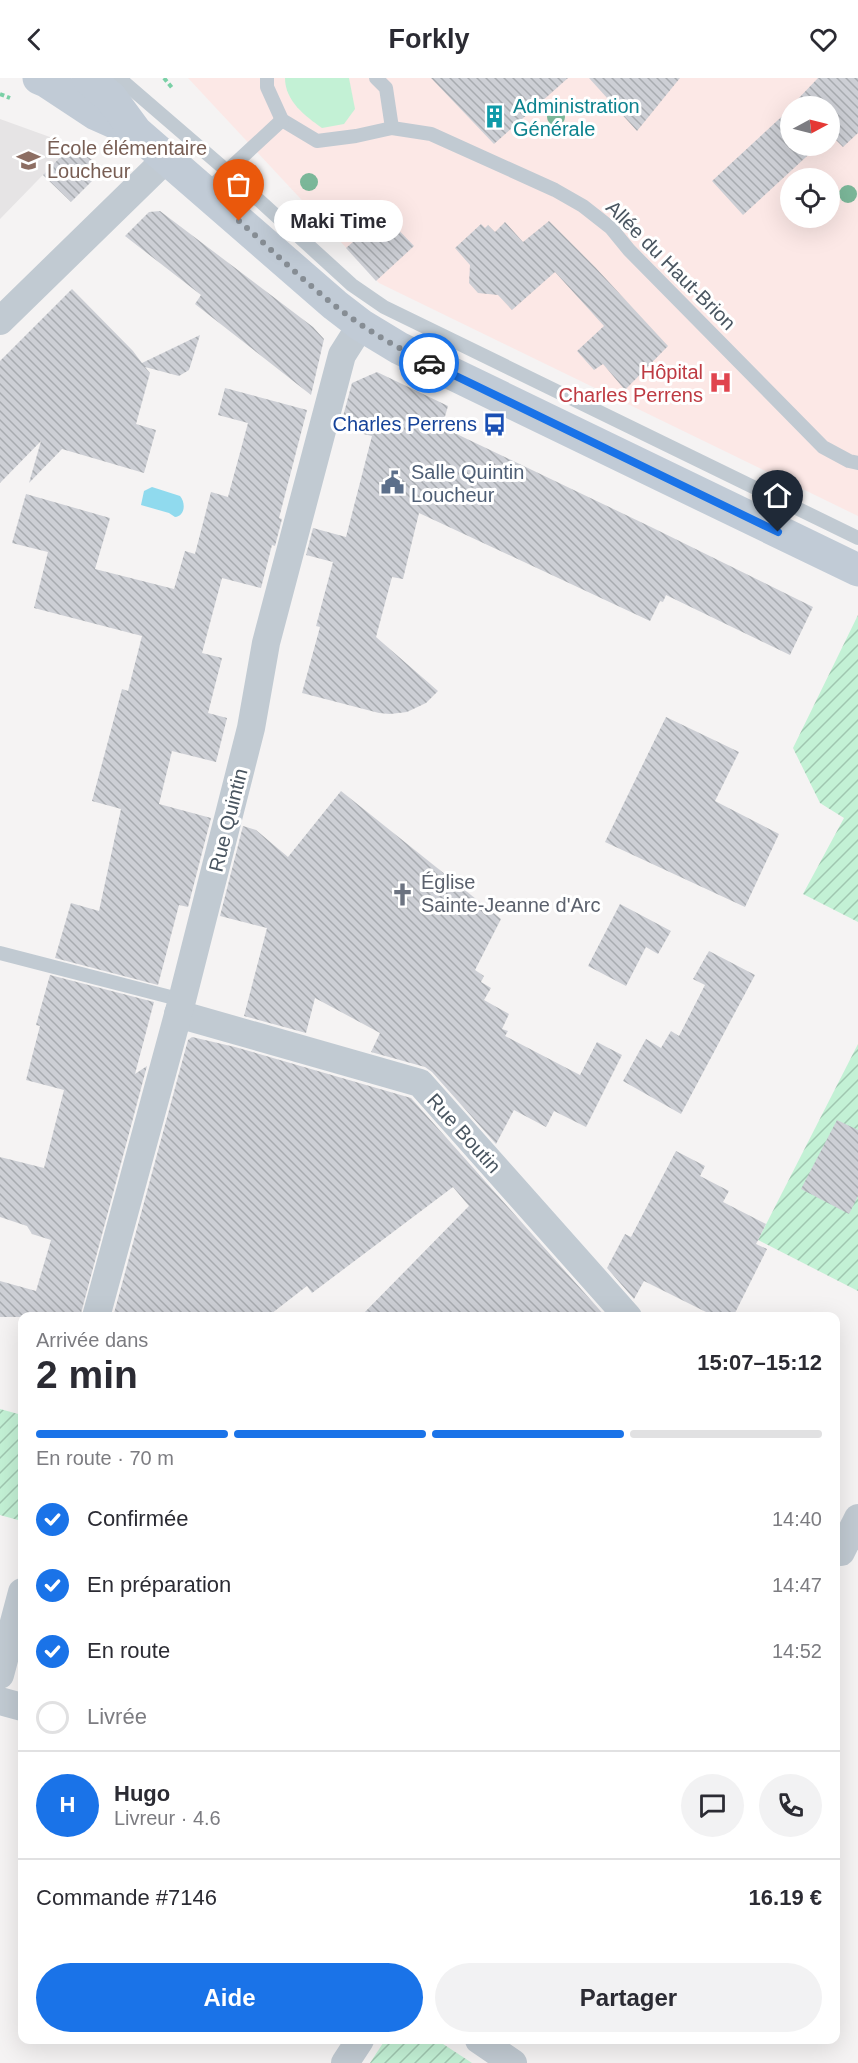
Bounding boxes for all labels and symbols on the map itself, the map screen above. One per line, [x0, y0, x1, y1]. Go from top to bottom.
place label: Administration Générale [513, 95, 640, 140]
north arrow [780, 96, 840, 156]
building icon: Administration Générale [482, 104, 508, 130]
place label: École élémentaire Loucheur [47, 137, 207, 182]
school or university icon: École élémentaire Loucheur [16, 147, 42, 173]
pin [213, 159, 264, 221]
street label: Allée du Haut-Brion [602, 196, 740, 334]
callout: Maki Time [275, 200, 404, 242]
courier [399, 333, 459, 393]
place label: Hôpital Charles Perrens [558, 361, 703, 406]
hospital icon: Hôpital Charles Perrens [708, 370, 734, 396]
bus stop icon: Charles Perrens [482, 411, 508, 437]
place label: Charles Perrens [332, 413, 477, 435]
place label: Salle Quintin Loucheur [411, 461, 524, 506]
public building icon: Salle Quintin Loucheur [380, 470, 406, 496]
pin [752, 470, 803, 532]
street label: Rue Quintin [205, 766, 251, 874]
place label: Église Sainte-Jeanne d'Arc [421, 871, 600, 916]
church icon: Église Sainte-Jeanne d'Arc [390, 881, 416, 907]
street label: Rue Boutin [423, 1089, 505, 1177]

